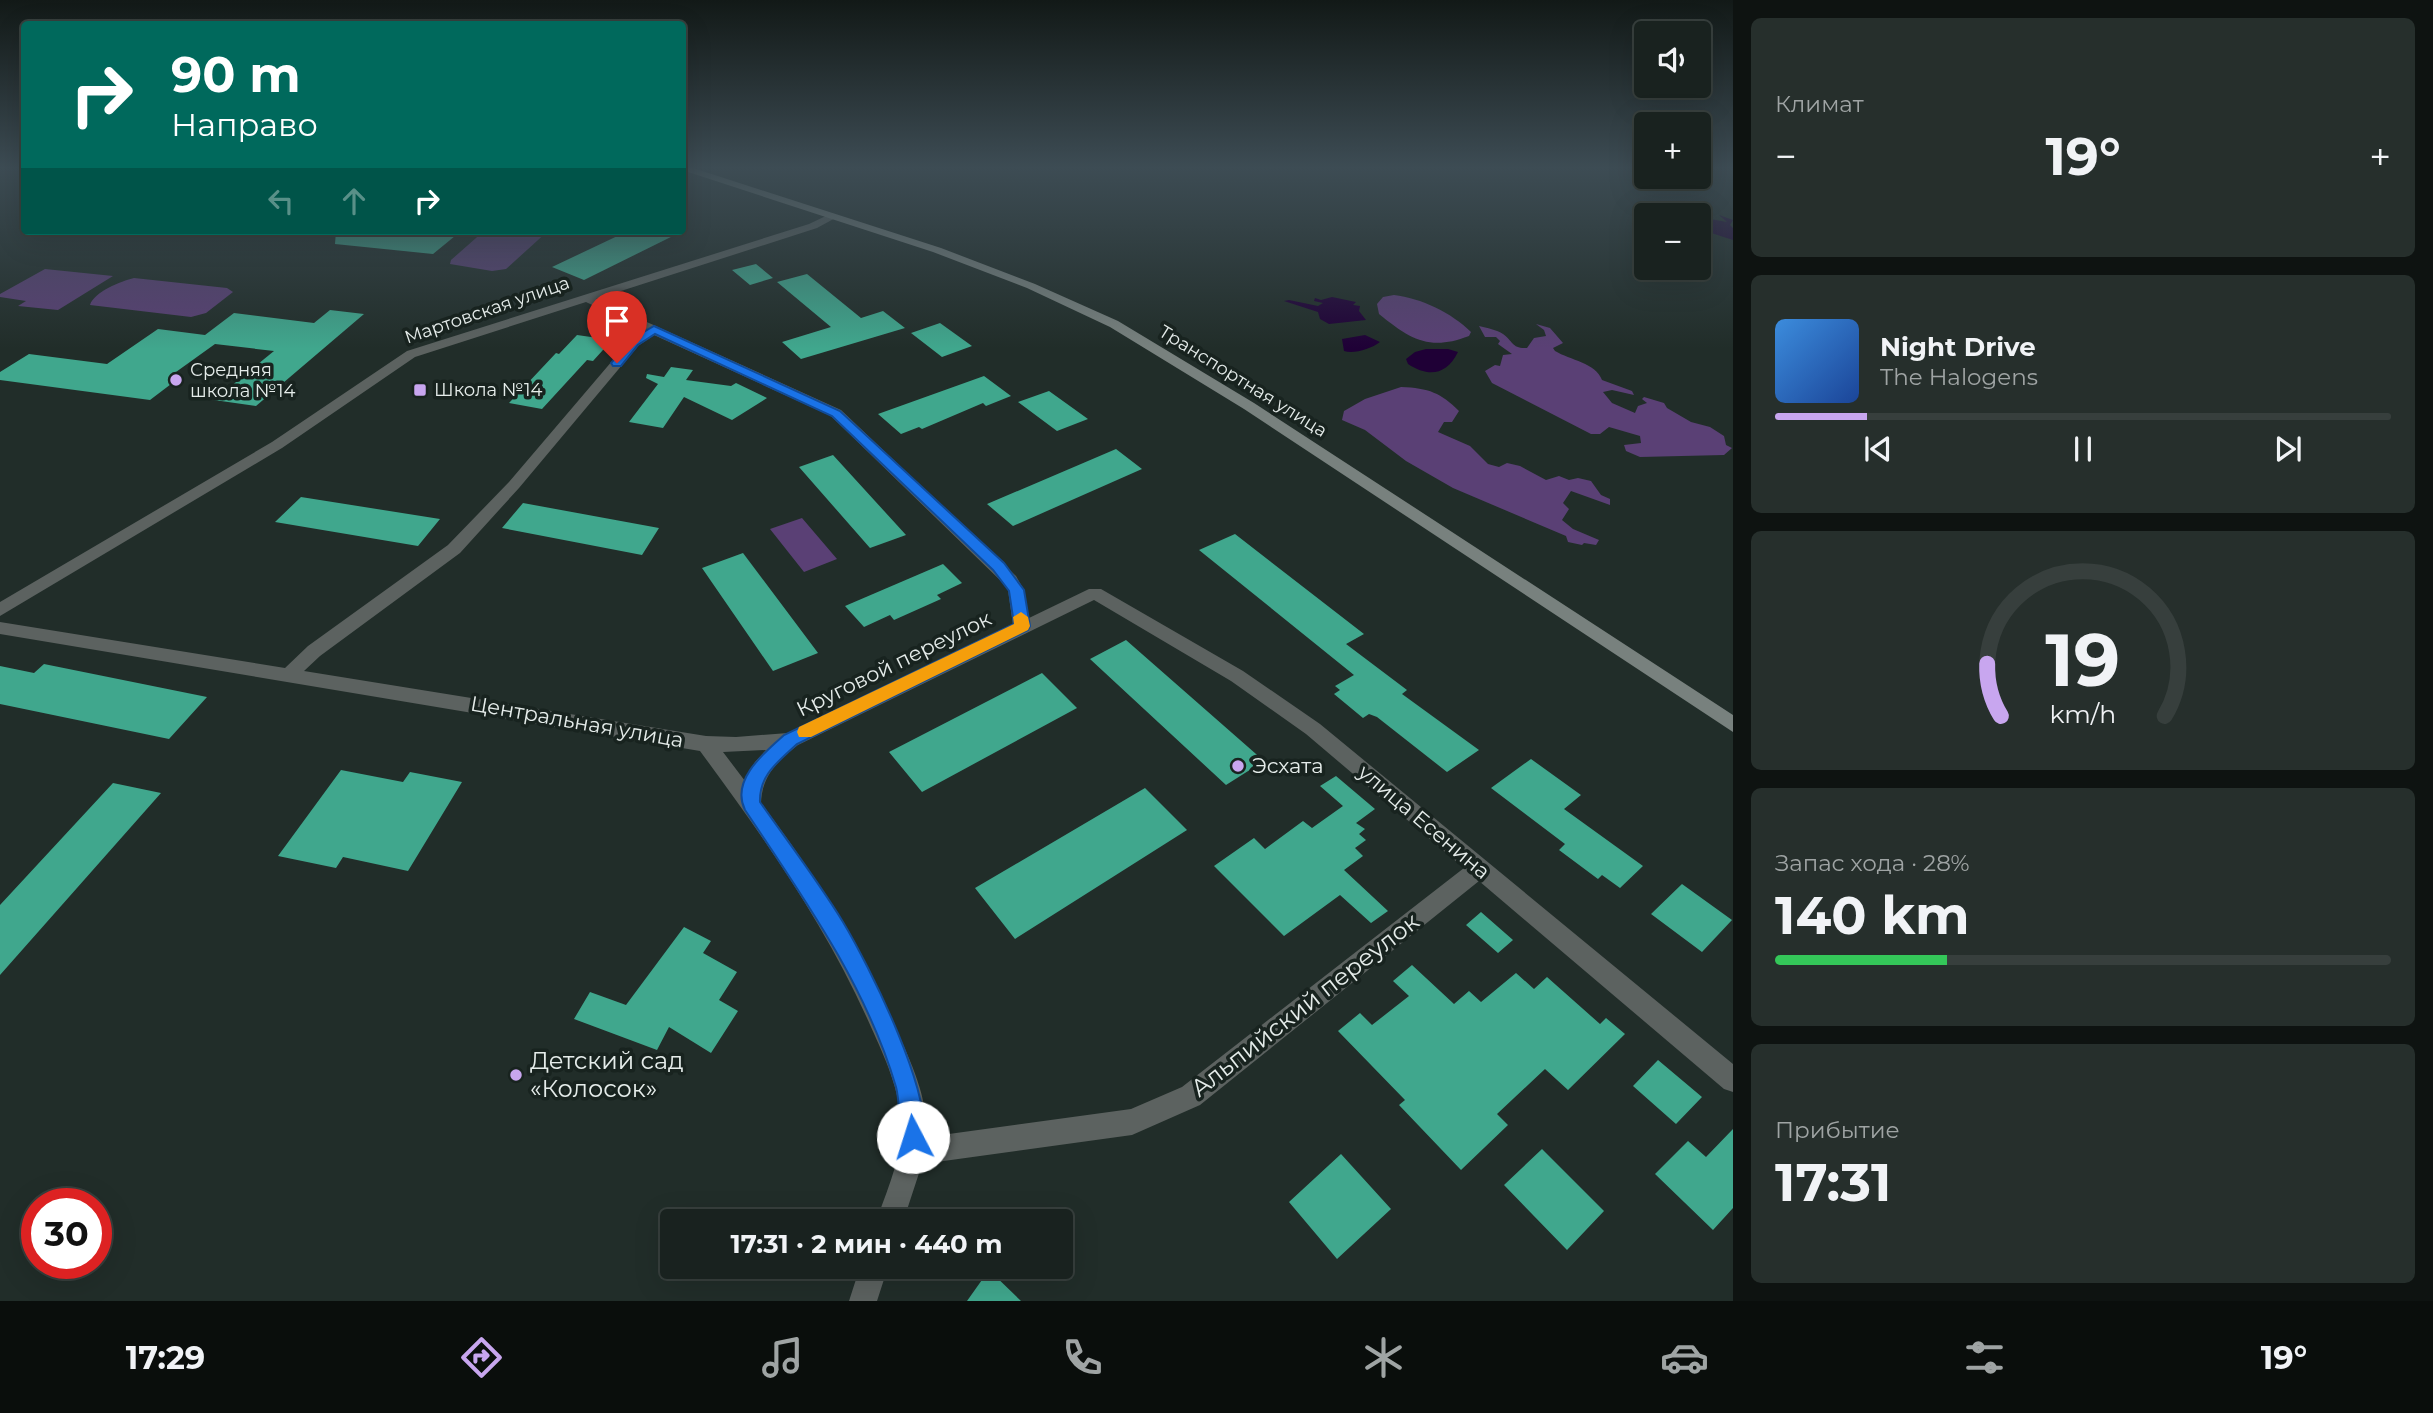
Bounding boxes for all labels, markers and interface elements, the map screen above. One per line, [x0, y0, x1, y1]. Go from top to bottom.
map controls [1634, 21, 1711, 280]
button: sound [1634, 21, 1711, 98]
text: 90 m [171, 45, 301, 104]
icon: right [56, 49, 147, 140]
text: Климат [1775, 90, 1864, 118]
text: Направо [171, 105, 318, 144]
button: + [1634, 112, 1711, 189]
text: 19° [2045, 125, 2121, 188]
text: − [1775, 133, 1797, 180]
text: + [2369, 133, 2391, 180]
icon: left [262, 182, 300, 220]
icon: ahead [335, 182, 373, 220]
icon: right [408, 182, 446, 220]
button: − [1634, 203, 1711, 280]
street label: Мартовская улица [402, 271, 572, 349]
pin [587, 291, 647, 363]
icon: arrive [598, 302, 636, 340]
street label: Транспортная улица [1155, 320, 1331, 442]
text: Night Drive [1880, 331, 2036, 363]
place label: Средняя школа №14 [190, 359, 295, 402]
text: The Halogens [1880, 363, 2038, 391]
marker: Средняя школа №14 [168, 372, 184, 388]
place label: Школа №14 [434, 379, 542, 401]
marker: Школа №14 [412, 382, 428, 398]
icon: previous [1859, 430, 1897, 468]
icon: pause [2064, 430, 2102, 468]
icon: next [2269, 430, 2307, 468]
street label: Круговой переулок [792, 605, 995, 722]
text: 19 [2046, 617, 2120, 705]
street label: Центральная улица [469, 690, 686, 753]
text: km/h [2050, 699, 2116, 729]
place label: Эсхата [1252, 753, 1324, 778]
marker: Эсхата [1230, 758, 1246, 774]
street label: улица Есенина [1353, 759, 1495, 884]
text: Запас хода · 28% [1775, 849, 1970, 877]
text: 140 km [1775, 884, 1970, 947]
street label: Альпийский переулок [1185, 906, 1425, 1103]
place label: Детский сад «Колосок» [530, 1046, 684, 1103]
marker: Детский сад «Колосок» [508, 1067, 524, 1083]
position arrow [876, 1100, 950, 1174]
text: Прибытие [1775, 1116, 1900, 1144]
text: 17:31 [1775, 1151, 1891, 1214]
speed limit sign: 30 [21, 1188, 112, 1279]
text: 17:31 · 2 мин · 440 m [731, 1228, 1002, 1260]
icon: directions [457, 1333, 506, 1382]
icon: music [758, 1333, 807, 1382]
icon: phone [1058, 1333, 1107, 1382]
icon: climate [1359, 1333, 1408, 1382]
icon: car [1660, 1333, 1709, 1382]
icon: filters [1960, 1333, 2009, 1382]
text: 17:29 [126, 1338, 205, 1377]
text: 19° [2261, 1338, 2307, 1377]

